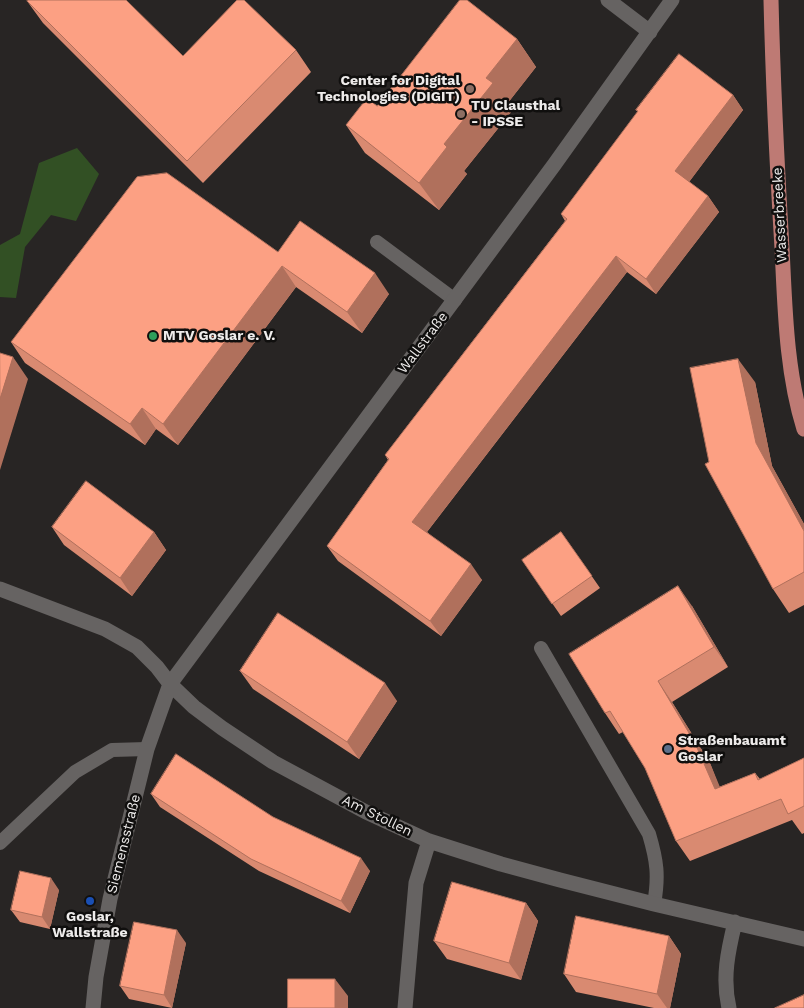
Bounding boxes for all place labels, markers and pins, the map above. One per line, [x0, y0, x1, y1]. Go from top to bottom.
place label: Center for Digital Technologies (DIGIT) [317, 73, 460, 105]
marker: Center for Digital Technologies (DIGIT) [464, 83, 476, 95]
place label: TU Clausthal - IPSSE [471, 98, 560, 130]
marker: TU Clausthal - IPSSE [455, 108, 467, 120]
place label: MTV Goslar e. V. [163, 328, 275, 344]
marker: MTV Goslar e. V. [147, 330, 159, 342]
place label: Straßenbauamt Goslar [678, 733, 786, 766]
marker: Straßenbauamt Goslar [662, 743, 674, 755]
marker: Goslar, Wallstraße [84, 895, 96, 907]
place label: Goslar, Wallstraße [52, 909, 128, 942]

